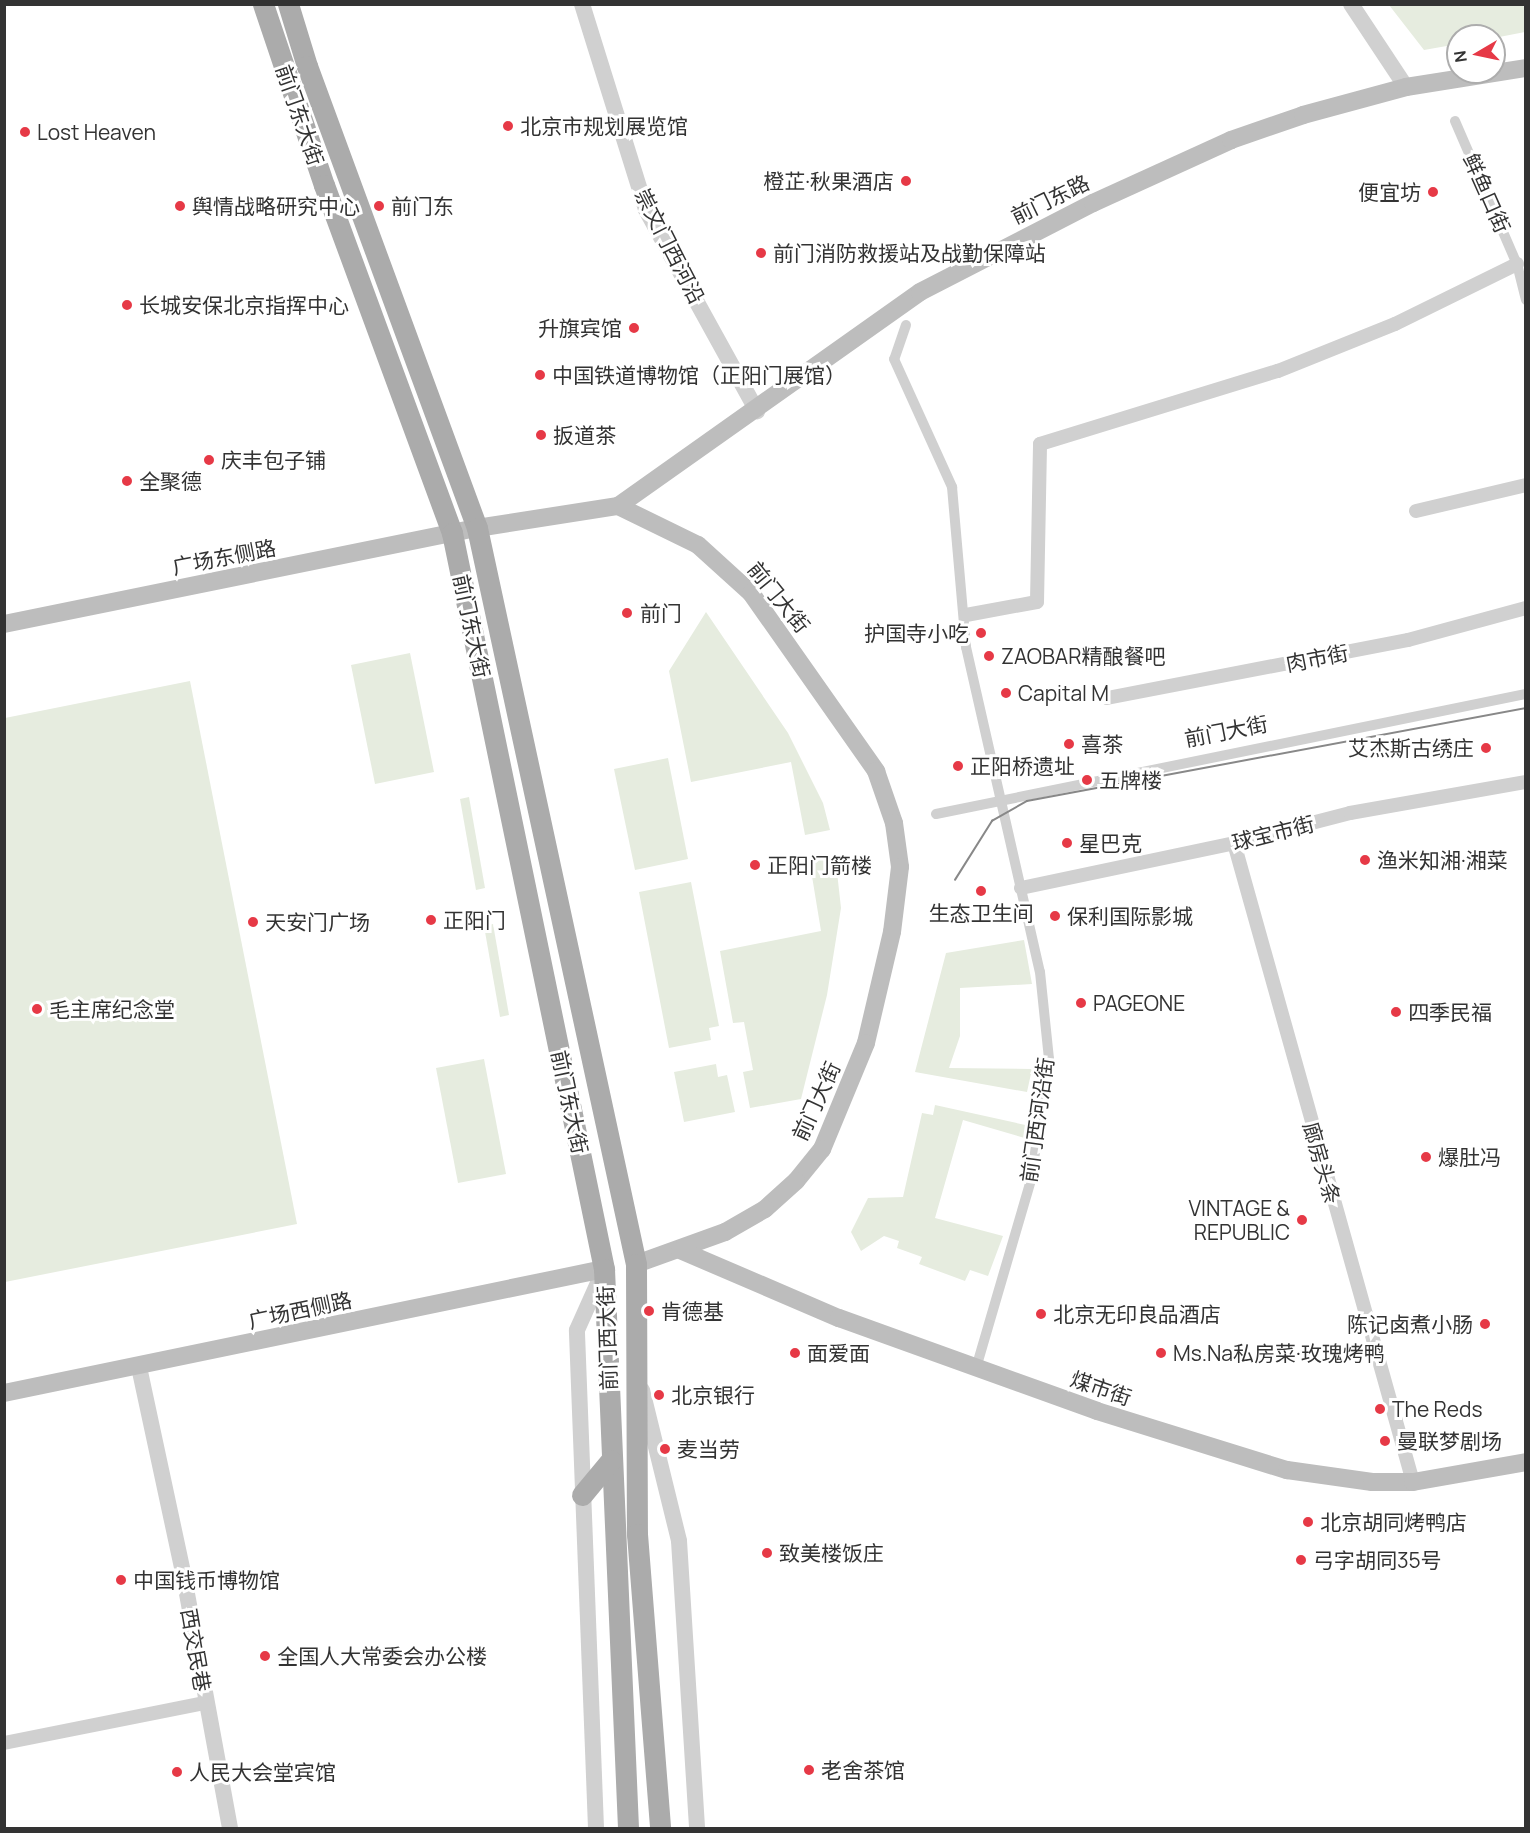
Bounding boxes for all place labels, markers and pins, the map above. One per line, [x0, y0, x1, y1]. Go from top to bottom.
place label: 北京市规划展览馆 [520, 113, 688, 139]
place label: Lost Heaven [37, 119, 156, 145]
marker: 北京市规划展览馆 [501, 119, 515, 133]
marker: Lost Heaven [18, 125, 32, 139]
place label: 橙芷·秋果酒店 [763, 168, 894, 194]
marker: 橙芷·秋果酒店 [899, 174, 913, 188]
place label: 便宜坊 [1358, 179, 1421, 205]
marker: 便宜坊 [1426, 185, 1440, 199]
place label: 舆情战略研究中心 [192, 193, 360, 219]
place label: 前门东 [391, 193, 454, 219]
marker: 舆情战略研究中心 [173, 199, 187, 213]
marker: 前门东 [372, 199, 386, 213]
place label: 前门消防救援站及战勤保障站 [773, 240, 1046, 266]
marker: 前门消防救援站及战勤保障站 [754, 246, 768, 260]
place label: 长城安保北京指挥中心 [139, 292, 349, 318]
marker: 长城安保北京指挥中心 [120, 298, 134, 312]
place label: 升旗宾馆 [538, 315, 622, 341]
marker: 升旗宾馆 [627, 321, 641, 335]
place label: 中国铁道博物馆（正阳门展馆） [552, 362, 846, 388]
marker: 中国铁道博物馆（正阳门展馆） [533, 368, 547, 382]
place label: 扳道茶 [553, 422, 616, 448]
marker: 扳道茶 [534, 428, 548, 442]
place label: 庆丰包子铺 [221, 447, 326, 473]
marker: 庆丰包子铺 [202, 453, 216, 467]
place label: 全聚德 [139, 468, 202, 494]
marker: 全聚德 [120, 474, 134, 488]
place label: 前门 [640, 600, 682, 626]
marker: 前门 [618, 604, 636, 622]
place label: 护国寺小吃 [864, 620, 969, 646]
marker: 护国寺小吃 [974, 626, 988, 640]
place label: ZAOBAR精酿餐吧 [1001, 643, 1165, 669]
marker: ZAOBAR精酿餐吧 [982, 649, 996, 663]
place label: Capital M [1018, 680, 1109, 706]
marker: Capital M [999, 686, 1013, 700]
place label: 喜茶 [1081, 731, 1123, 757]
place label: 艾杰斯古绣庄 [1348, 735, 1474, 761]
marker: 喜茶 [1062, 737, 1076, 751]
marker: 艾杰斯古绣庄 [1479, 741, 1493, 755]
place label: 正阳桥遗址 [970, 753, 1075, 779]
marker: 正阳桥遗址 [951, 759, 965, 773]
place label: 五牌楼 [1099, 767, 1162, 793]
marker: 五牌楼 [1080, 773, 1094, 787]
place label: 星巴克 [1079, 830, 1142, 856]
marker: 星巴克 [1060, 836, 1074, 850]
place label: 渔米知湘·湘菜 [1377, 847, 1508, 873]
place label: 正阳门箭楼 [767, 852, 872, 878]
marker: 渔米知湘·湘菜 [1358, 853, 1372, 867]
marker: 正阳门箭楼 [748, 858, 762, 872]
marker: 生态卫生间 [974, 884, 988, 898]
place label: 生态卫生间 [929, 900, 1033, 926]
place label: 保利国际影城 [1067, 903, 1193, 929]
place label: 正阳门 [443, 907, 506, 933]
place label: 天安门广场 [265, 909, 370, 935]
marker: 保利国际影城 [1048, 909, 1062, 923]
marker: 正阳门 [424, 913, 438, 927]
marker: 天安门广场 [246, 915, 260, 929]
place label: PAGEONE [1093, 990, 1185, 1016]
place label: 毛主席纪念堂 [49, 996, 175, 1022]
marker: PAGEONE [1074, 996, 1088, 1010]
place label: 四季民福 [1408, 999, 1492, 1025]
marker: 毛主席纪念堂 [30, 1002, 44, 1016]
marker: 四季民福 [1389, 1005, 1403, 1019]
place label: 爆肚冯 [1438, 1144, 1501, 1170]
marker: 爆肚冯 [1419, 1150, 1433, 1164]
place label: VINTAGE & REPUBLIC [1188, 1195, 1290, 1245]
marker: VINTAGE & REPUBLIC [1295, 1213, 1309, 1227]
place label: 肯德基 [661, 1298, 724, 1324]
place label: 北京无印良品酒店 [1053, 1301, 1221, 1327]
marker: 肯德基 [642, 1304, 656, 1318]
marker: 北京无印良品酒店 [1034, 1307, 1048, 1321]
place label: 陈记卤煮小肠 [1347, 1311, 1473, 1337]
marker: 陈记卤煮小肠 [1478, 1317, 1492, 1331]
place label: 面爱面 [807, 1340, 870, 1366]
place label: Ms.Na私房菜·玫瑰烤鸭 [1173, 1340, 1385, 1366]
marker: 面爱面 [788, 1346, 802, 1360]
marker: Ms.Na私房菜·玫瑰烤鸭 [1154, 1346, 1168, 1360]
place label: 北京银行 [671, 1382, 755, 1408]
marker: 北京银行 [652, 1388, 666, 1402]
place label: The Reds [1392, 1396, 1482, 1422]
marker: The Reds [1373, 1402, 1387, 1416]
place label: 曼联梦剧场 [1397, 1428, 1502, 1454]
marker: 曼联梦剧场 [1378, 1434, 1392, 1448]
place label: 麦当劳 [677, 1436, 740, 1462]
marker: 麦当劳 [658, 1442, 672, 1456]
place label: 北京胡同烤鸭店 [1320, 1509, 1467, 1535]
marker: 北京胡同烤鸭店 [1301, 1515, 1315, 1529]
place label: 致美楼饭庄 [779, 1540, 884, 1566]
marker: 致美楼饭庄 [760, 1546, 774, 1560]
place label: 弓字胡同35号 [1313, 1547, 1442, 1573]
marker: 弓字胡同35号 [1294, 1553, 1308, 1567]
place label: 中国钱币博物馆 [133, 1567, 280, 1593]
marker: 中国钱币博物馆 [114, 1573, 128, 1587]
place label: 全国人大常委会办公楼 [277, 1643, 487, 1669]
marker: 全国人大常委会办公楼 [258, 1649, 272, 1663]
place label: 老舍茶馆 [821, 1757, 905, 1783]
place label: 人民大会堂宾馆 [189, 1759, 336, 1785]
marker: 老舍茶馆 [802, 1763, 816, 1777]
marker: 人民大会堂宾馆 [170, 1765, 184, 1779]

